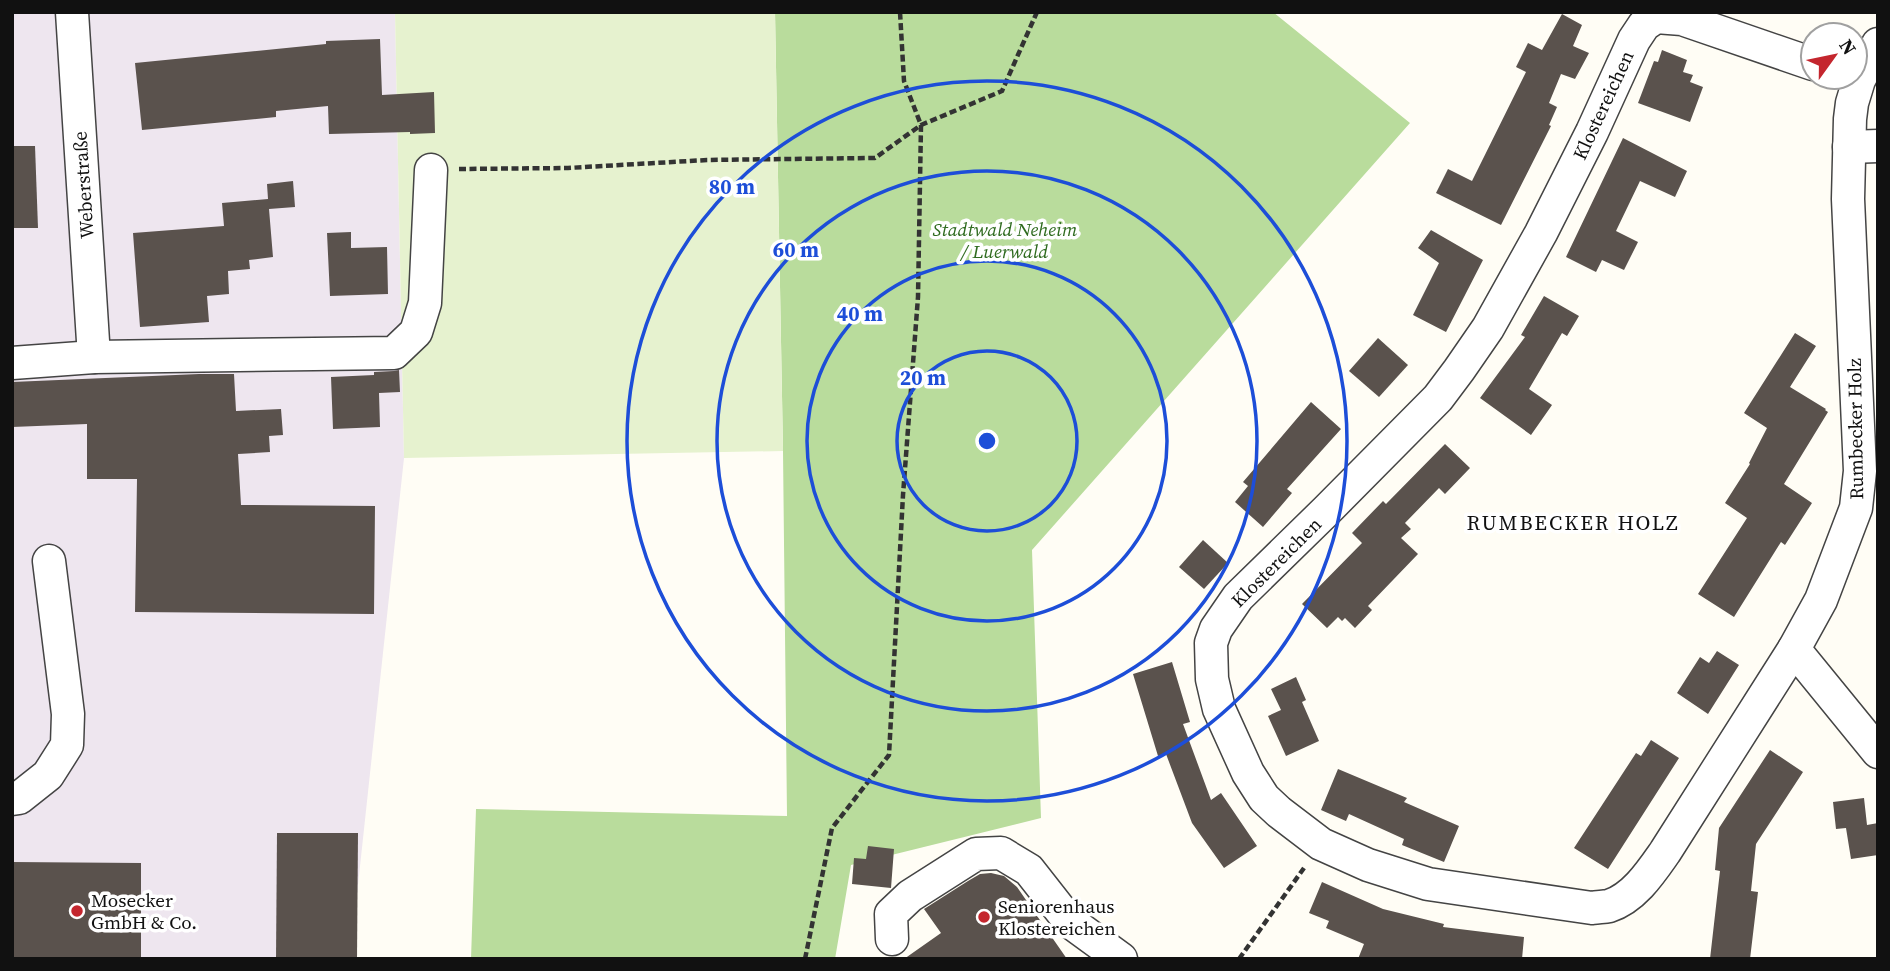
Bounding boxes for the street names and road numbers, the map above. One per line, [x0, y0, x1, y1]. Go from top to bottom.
street label: Klostereichen [1566, 46, 1640, 164]
street label: Weberstraße [66, 130, 100, 240]
street label: Rumbecker Holz [1841, 358, 1869, 500]
street label: Klostereichen [1225, 511, 1327, 613]

